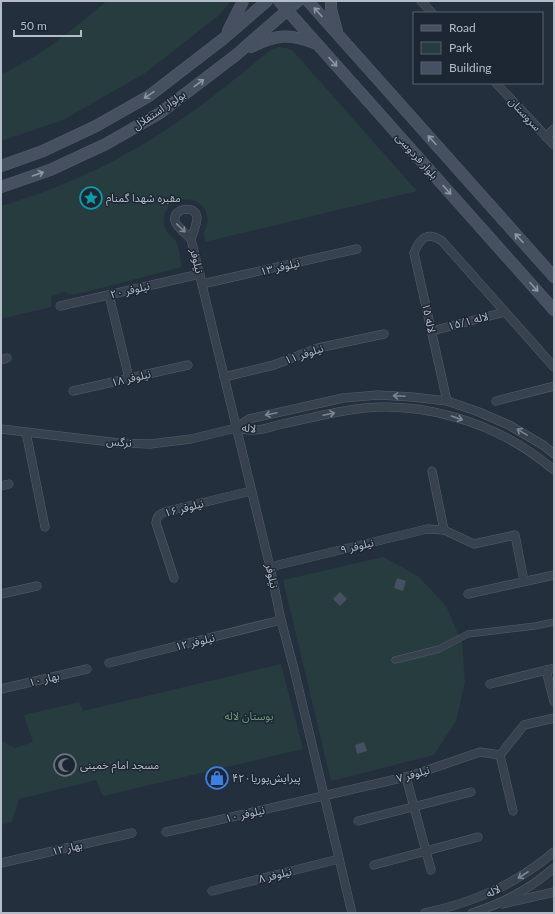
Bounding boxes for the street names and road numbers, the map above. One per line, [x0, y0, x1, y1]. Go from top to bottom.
street label: بولوار استقلال [130, 87, 188, 133]
street label: سروستان [506, 94, 544, 134]
street label: بلوار فردوسی [393, 130, 441, 182]
street label: نیلوفر [187, 246, 207, 275]
street label: نیلوفر ۱۳ [259, 256, 301, 278]
street label: نیلوفر ۲۰ [109, 279, 151, 301]
street label: لاله ۱۵ [420, 302, 439, 334]
street label: لاله ۱۵/۱ [446, 309, 489, 332]
street label: نیلوفر ۱۱ [283, 341, 325, 367]
street label: نیلوفر ۱۸ [110, 367, 152, 389]
street label: لاله [241, 420, 257, 435]
street label: نرگس [106, 434, 132, 450]
street label: نیلوفر ۱۶ [163, 496, 205, 520]
street label: نیلوفر ۹ [339, 535, 375, 557]
street label: نیلوفر [262, 561, 281, 590]
street label: نیلوفر ۱۲ [174, 630, 216, 654]
street label: بهار ۱۰ [27, 669, 61, 689]
street label: نیلوفر ۷ [395, 763, 431, 785]
street label: نیلوفر ۱۰ [224, 803, 266, 825]
street label: بهار ۱۲ [50, 838, 84, 858]
street label: نیلوفر ۸ [257, 864, 293, 886]
street label: لاله [483, 882, 502, 900]

